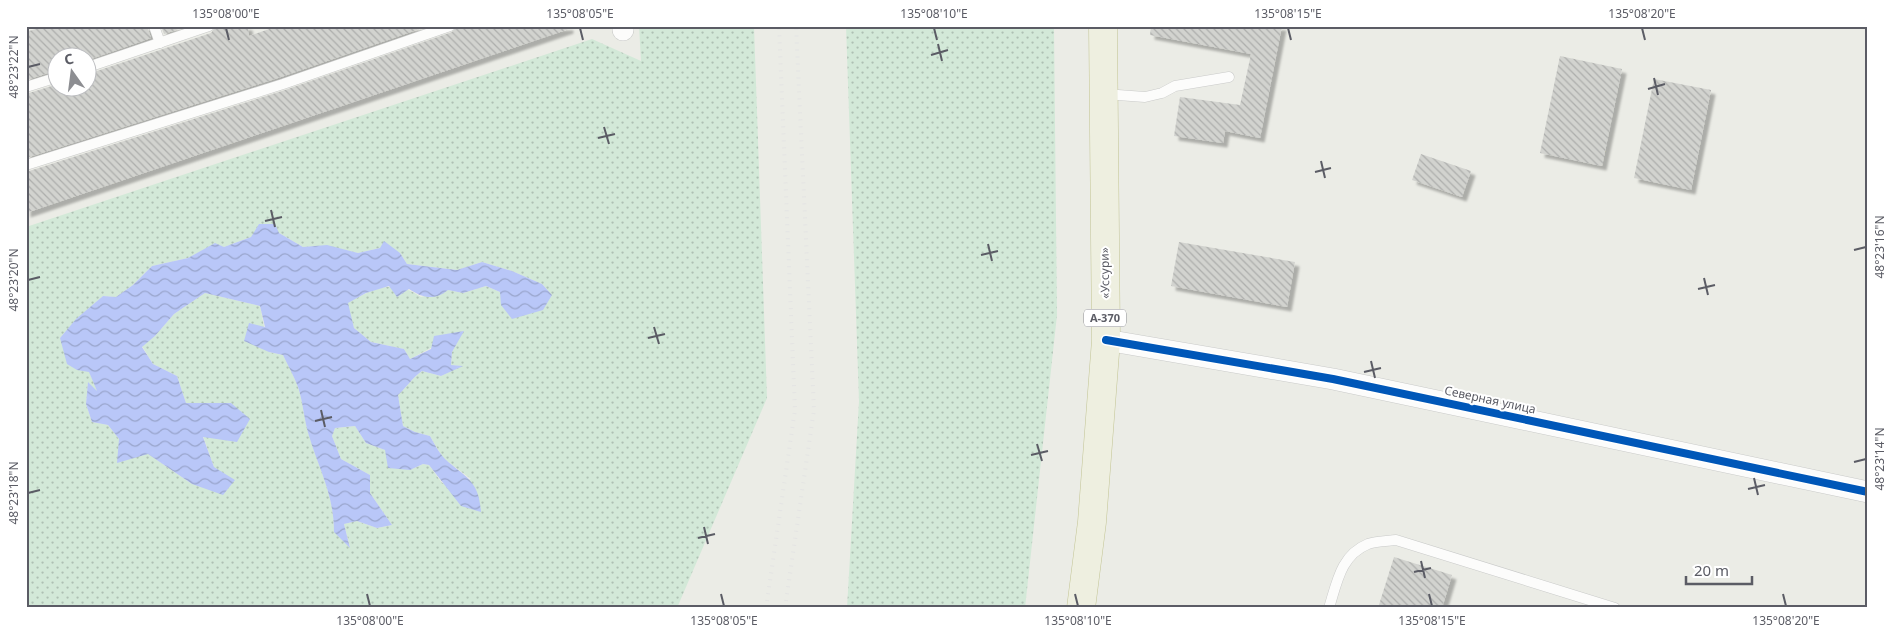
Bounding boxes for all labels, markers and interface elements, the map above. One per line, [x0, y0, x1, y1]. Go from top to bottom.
text: 135°08'00"E [192, 5, 260, 22]
text: 135°08'05"E [546, 5, 614, 22]
text: 135°08'10"E [900, 5, 968, 22]
text: 135°08'15"E [1254, 5, 1322, 22]
text: 135°08'20"E [1608, 5, 1676, 22]
text: 48°23'22"N [5, 35, 22, 99]
north arrow [48, 48, 98, 98]
text: С [62, 49, 75, 69]
text: 48°23'16"N [1871, 215, 1888, 279]
street label: «Уссури» [1096, 247, 1113, 299]
text: 48°23'20"N [5, 248, 22, 312]
road number: А-370 [1084, 310, 1126, 326]
street label: Северная улица [1443, 382, 1537, 418]
text: 48°23'14"N [1871, 427, 1888, 491]
text: 48°23'18"N [5, 461, 22, 525]
scale bar [1686, 554, 1753, 586]
text: 20 m [1694, 560, 1729, 580]
text: 135°08'00"E [336, 612, 404, 629]
text: 135°08'05"E [690, 612, 758, 629]
text: 135°08'10"E [1044, 612, 1112, 629]
text: 135°08'15"E [1398, 612, 1466, 629]
text: 135°08'20"E [1752, 612, 1820, 629]

